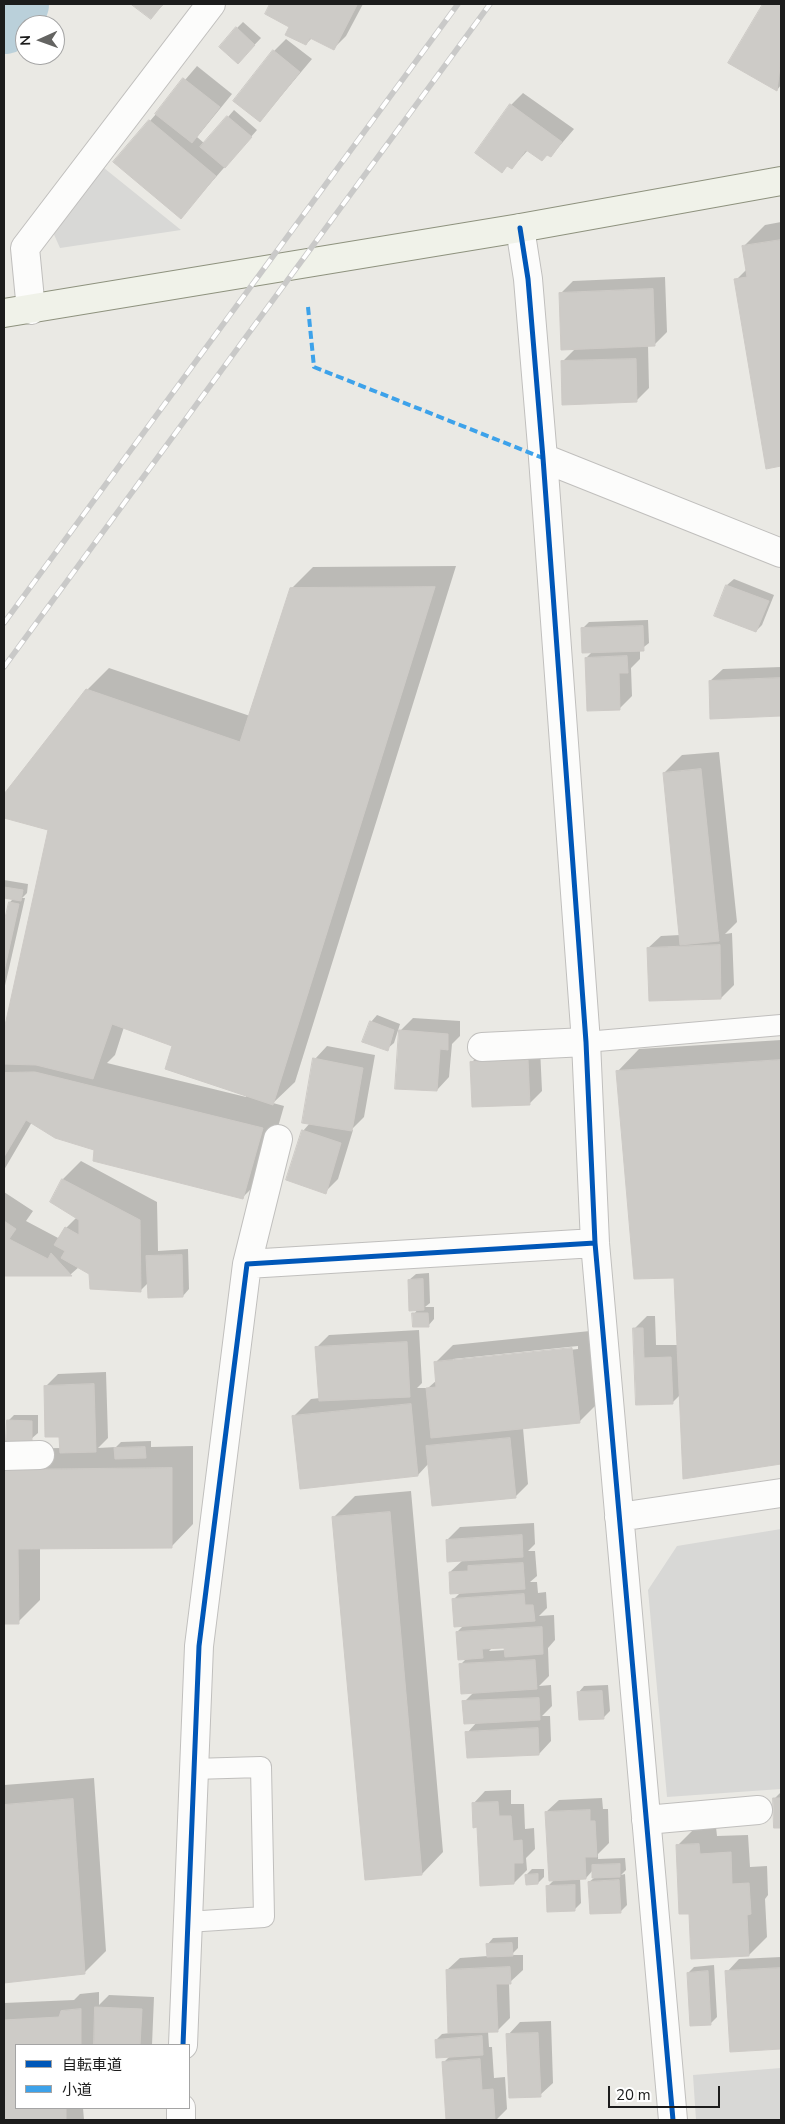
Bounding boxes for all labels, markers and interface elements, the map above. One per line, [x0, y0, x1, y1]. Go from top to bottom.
north arrow [15, 15, 65, 65]
text: N [16, 35, 35, 46]
legend [15, 2044, 190, 2109]
text: 自転車道 [62, 2055, 122, 2075]
scale bar [610, 2076, 722, 2108]
text: 小道 [62, 2080, 92, 2100]
text: 20 m [616, 2085, 651, 2105]

